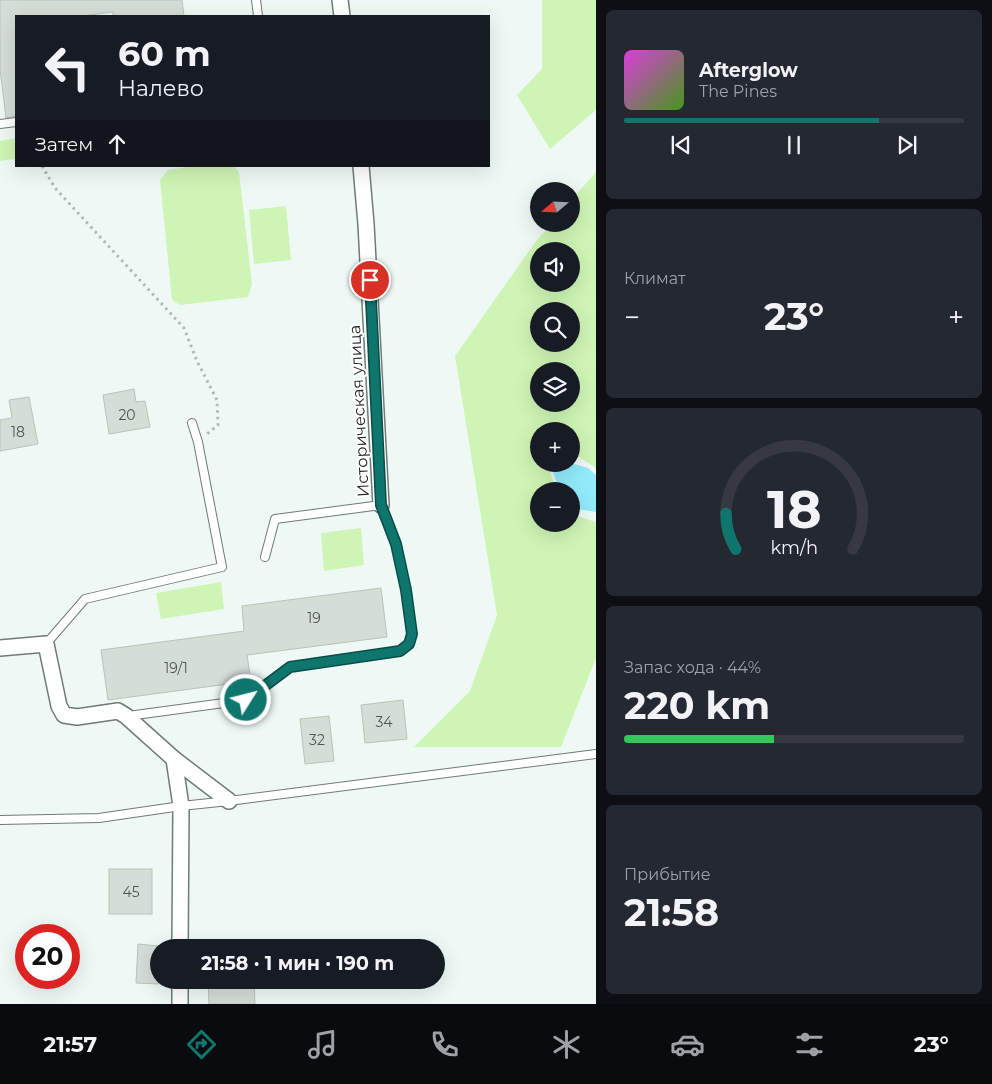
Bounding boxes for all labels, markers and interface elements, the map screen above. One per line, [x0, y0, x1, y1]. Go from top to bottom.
text: 60 m [118, 32, 211, 75]
icon: left [35, 35, 100, 100]
text: Afterglow [699, 59, 798, 82]
text: Налево [118, 75, 204, 102]
text: The Pines [699, 82, 777, 101]
icon: ahead [103, 130, 131, 158]
icon: previous [667, 131, 695, 159]
icon: pause [780, 131, 808, 159]
icon: next [893, 131, 921, 159]
text: Затем [35, 133, 93, 156]
north arrow [530, 182, 580, 232]
map controls [530, 182, 580, 532]
button: sound [530, 242, 580, 292]
pin [349, 259, 391, 301]
icon: arrive [356, 266, 384, 294]
text: Климат [624, 269, 686, 288]
text: 23° [764, 293, 824, 340]
text: − [624, 300, 640, 334]
text: + [948, 300, 964, 334]
button: search [530, 302, 580, 352]
street label: Историческая улица [345, 325, 373, 497]
button: layers [530, 362, 580, 412]
house number: 20 [118, 406, 136, 424]
button: + [530, 422, 580, 472]
house number: 18 [11, 423, 25, 441]
text: 18 [767, 478, 821, 541]
button: − [530, 482, 580, 532]
text: km/h [770, 537, 818, 558]
house number: 19 [307, 609, 321, 627]
text: Запас хода · 44% [624, 658, 761, 677]
house number: 19/1 [164, 659, 188, 677]
position arrow [219, 673, 271, 725]
text: 220 km [624, 682, 770, 729]
house number: 34 [375, 713, 393, 731]
house number: 32 [309, 731, 325, 749]
text: Прибытие [624, 865, 711, 884]
house number: 45 [122, 883, 140, 901]
text: 21:58 [624, 889, 719, 936]
speed limit sign: 20 [15, 924, 80, 989]
text: 21:58 · 1 мин · 190 m [201, 952, 394, 975]
icon: directions [184, 1027, 219, 1062]
icon: music [305, 1027, 340, 1062]
icon: phone [427, 1027, 462, 1062]
icon: climate [549, 1027, 584, 1062]
icon: car [670, 1027, 705, 1062]
icon: filters [792, 1027, 827, 1062]
text: 21:57 [43, 1031, 97, 1058]
text: 23° [914, 1031, 949, 1058]

